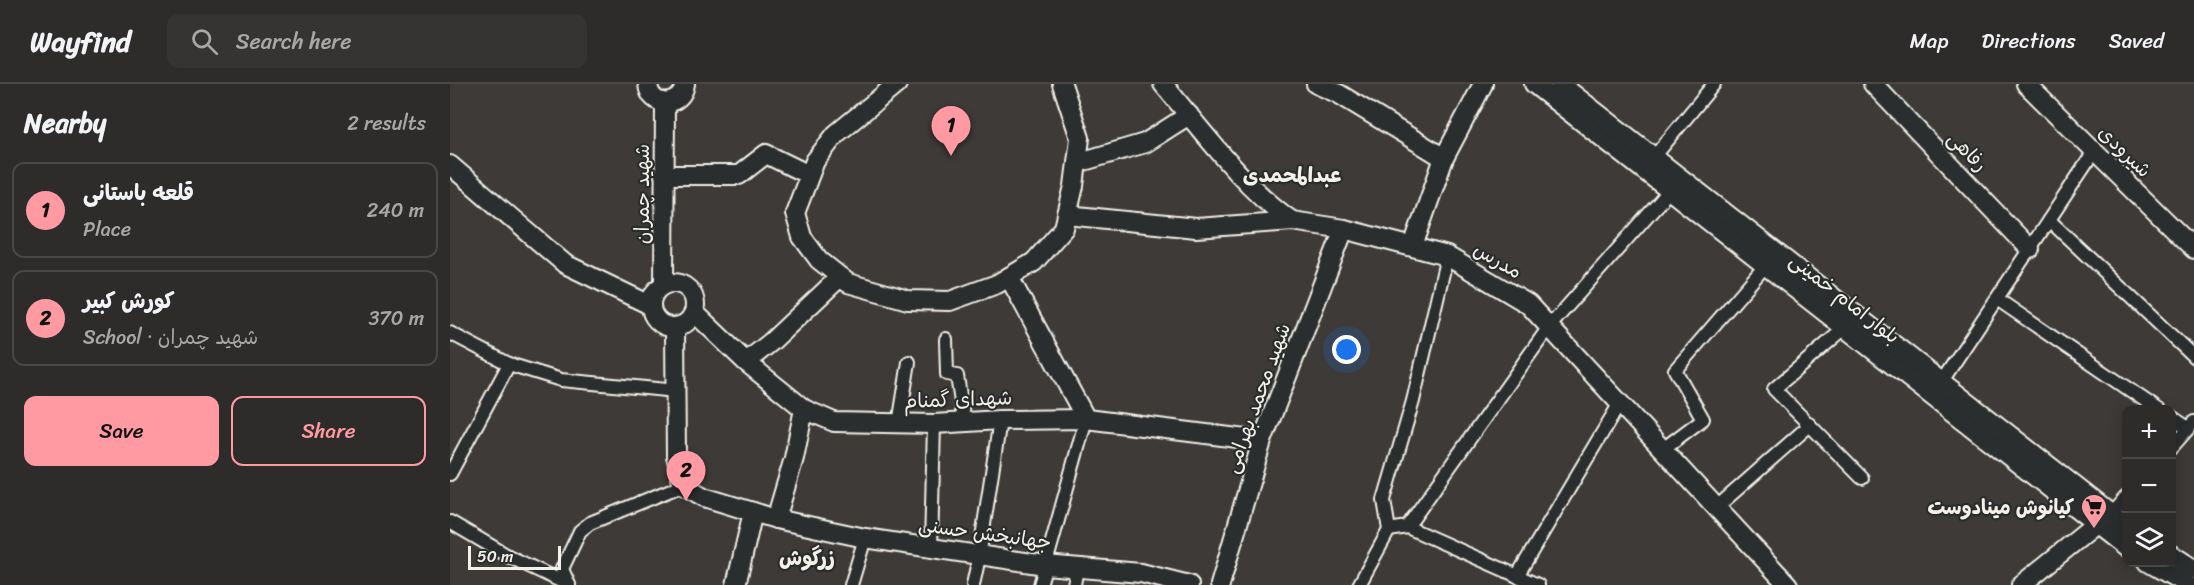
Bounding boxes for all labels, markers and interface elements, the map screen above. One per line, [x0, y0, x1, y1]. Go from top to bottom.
search box [167, 14, 587, 68]
text: Wayfind [30, 17, 131, 66]
text: Search here [236, 22, 352, 61]
text: Map [1910, 22, 1948, 60]
text: Directions [1981, 22, 2076, 60]
text: Saved [2109, 22, 2164, 60]
icon: search [188, 25, 221, 58]
text: Nearby [24, 100, 106, 146]
text: 2 results [347, 106, 426, 141]
pin: 1 [932, 106, 970, 156]
street label: شیرودی [2089, 116, 2160, 186]
street label: رفاهی [1939, 122, 1997, 180]
street label: شهید چمران [625, 144, 660, 244]
district label: عبدالمحمدی [1243, 156, 1341, 194]
text: قلعه باستانی [83, 173, 194, 212]
text: 1 [41, 193, 50, 228]
text: 240 m [367, 193, 424, 228]
text: Place [83, 212, 131, 247]
street label: مدرس [1467, 232, 1529, 289]
street label: بلوار امام خمینی [1782, 244, 1908, 353]
text: کورش کبیر [83, 281, 175, 320]
text: 2 [40, 301, 51, 336]
text: 370 m [368, 301, 424, 336]
street label: شهید محمد بهرامی [1214, 318, 1301, 478]
text: School · شهید چمران [83, 320, 258, 355]
your location [1332, 335, 1361, 364]
street label: شهدای گمنام [903, 380, 1013, 419]
button: Save [24, 396, 219, 466]
button: Share [231, 396, 426, 466]
map controls [2122, 405, 2176, 567]
button: + [2122, 405, 2176, 459]
pin: 2 [666, 452, 706, 501]
button: − [2122, 459, 2176, 513]
place label: کیانوش مینادوست [1928, 490, 2074, 525]
supermarket icon: کیانوش مینادوست [2079, 492, 2109, 530]
street label: جهانبخش حسنی [916, 507, 1054, 560]
button: layers [2122, 513, 2176, 567]
district label: زرگوش [779, 539, 835, 577]
text: 50 m [477, 542, 513, 571]
scale bar [468, 543, 561, 570]

